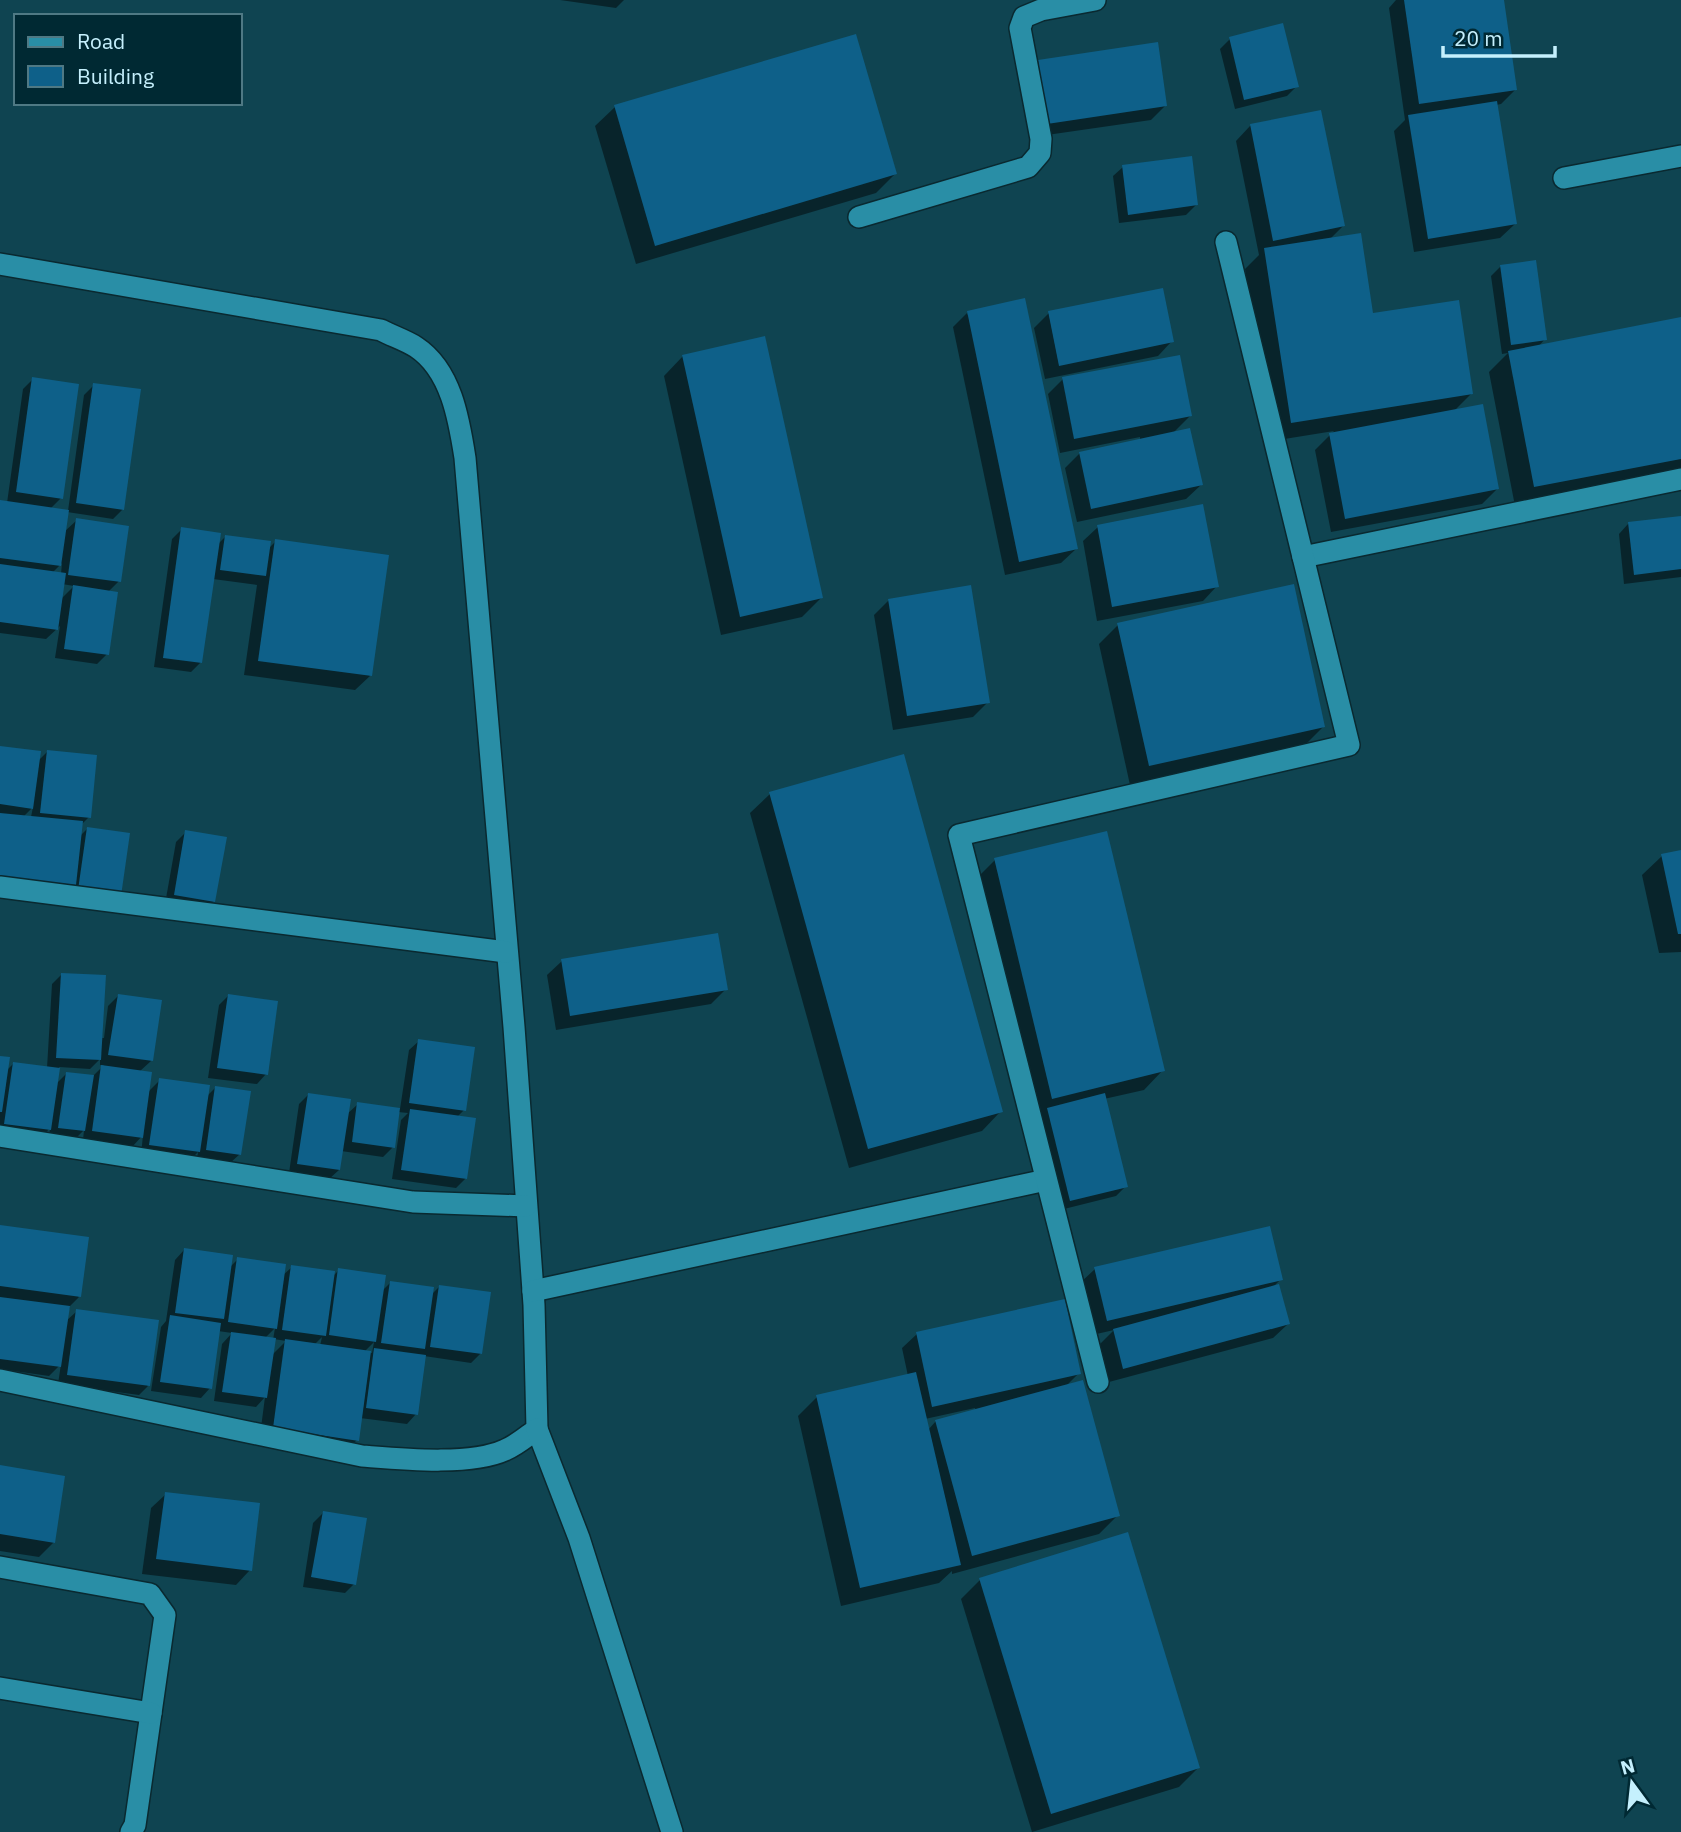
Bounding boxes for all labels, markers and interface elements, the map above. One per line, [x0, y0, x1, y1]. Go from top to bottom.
legend [14, 14, 242, 105]
scale bar [1443, 14, 1555, 58]
text: 20 m [1454, 24, 1503, 52]
text: Road [77, 27, 125, 55]
text: Building [77, 62, 154, 90]
north arrow [1597, 1748, 1667, 1818]
text: N [1618, 1753, 1637, 1780]

